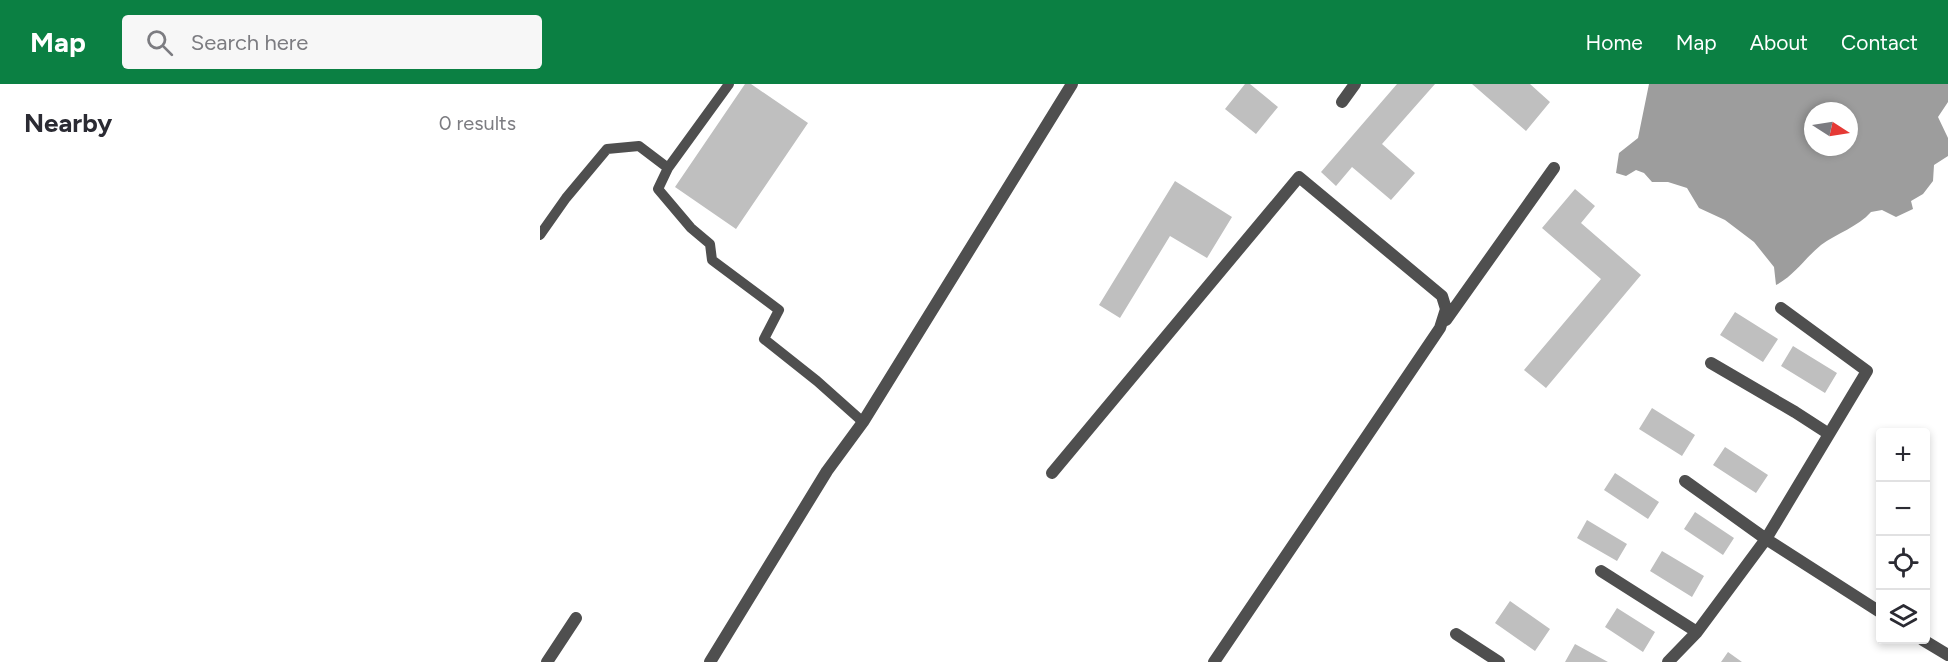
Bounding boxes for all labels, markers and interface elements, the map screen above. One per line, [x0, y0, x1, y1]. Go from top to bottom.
search box [122, 15, 542, 69]
text: Map [30, 25, 86, 59]
icon: search [143, 26, 176, 59]
text: Search here [191, 29, 308, 56]
text: Home [1586, 30, 1643, 55]
text: Map [1676, 30, 1717, 55]
text: About [1750, 30, 1808, 55]
text: Contact [1841, 30, 1918, 55]
north arrow [1804, 102, 1858, 156]
text: Nearby [24, 107, 112, 139]
text: 0 results [439, 111, 516, 135]
map controls [1876, 428, 1930, 644]
button: + [1876, 428, 1930, 482]
button: − [1876, 482, 1930, 536]
button: locate [1876, 536, 1930, 590]
button: layers [1876, 590, 1930, 644]

